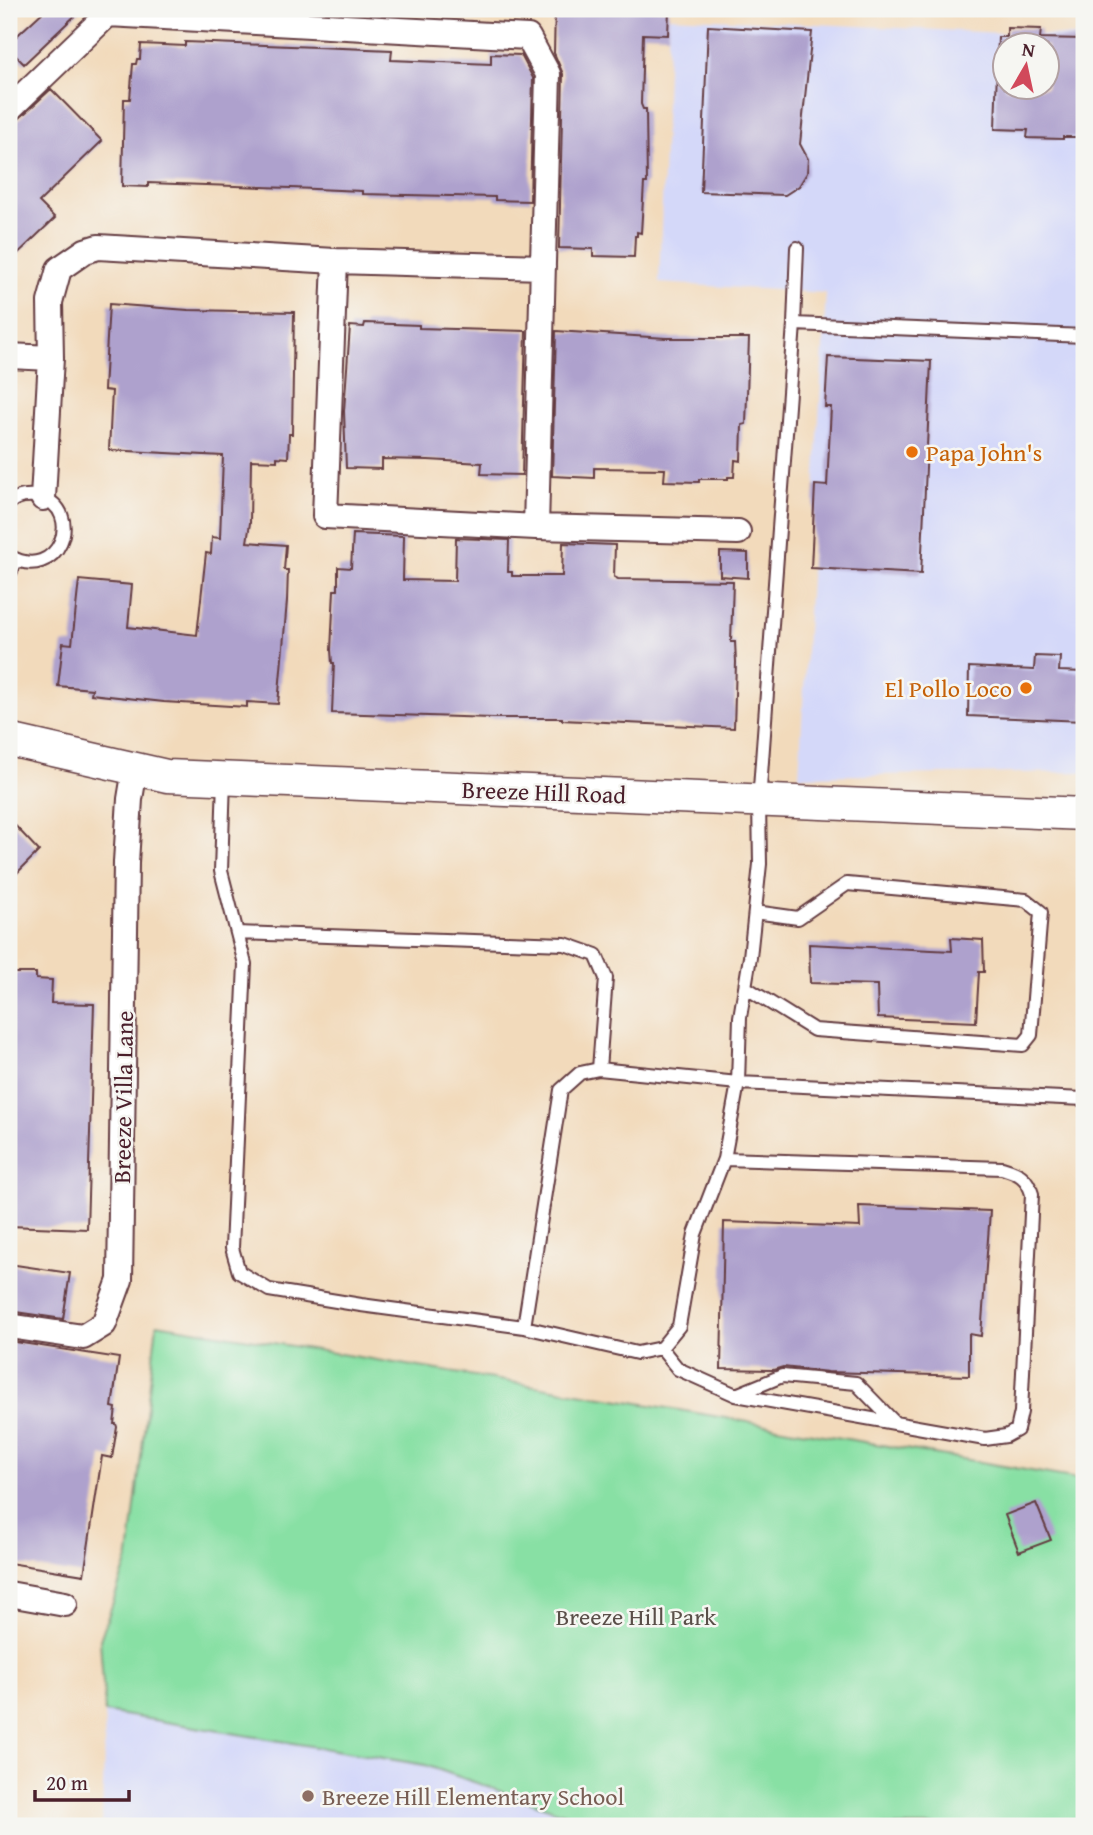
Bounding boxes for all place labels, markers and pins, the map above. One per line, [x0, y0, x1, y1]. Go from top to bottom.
place label: Papa John's [926, 435, 1042, 470]
marker: Papa John's [904, 444, 920, 460]
place label: El Pollo Loco [885, 671, 1012, 706]
marker: El Pollo Loco [1018, 680, 1034, 696]
place label: Breeze Hill Elementary School [322, 1779, 625, 1814]
marker: Breeze Hill Elementary School [300, 1788, 316, 1804]

